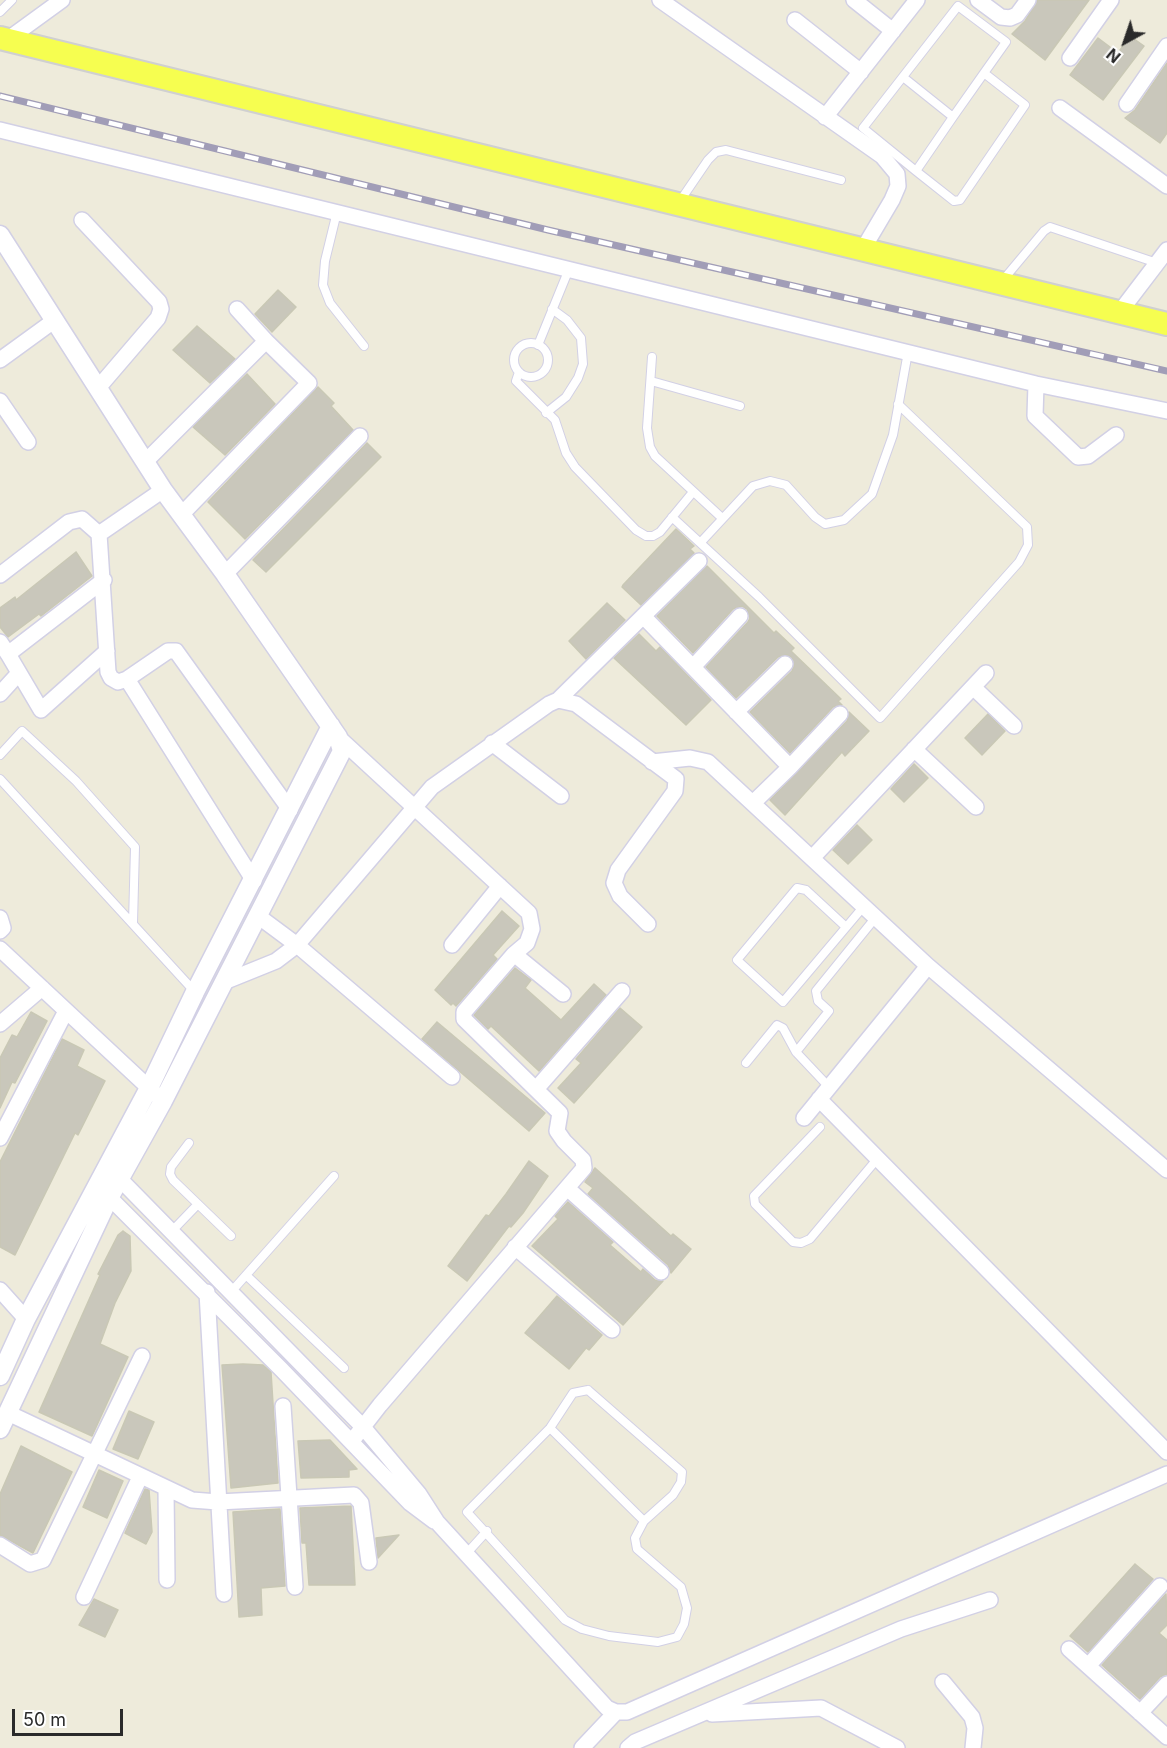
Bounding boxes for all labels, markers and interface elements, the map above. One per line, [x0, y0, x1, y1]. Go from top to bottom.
north arrow [1095, 12, 1155, 72]
text: N [1102, 44, 1125, 67]
scale bar [15, 1697, 126, 1735]
text: 50 m [23, 1709, 66, 1730]

